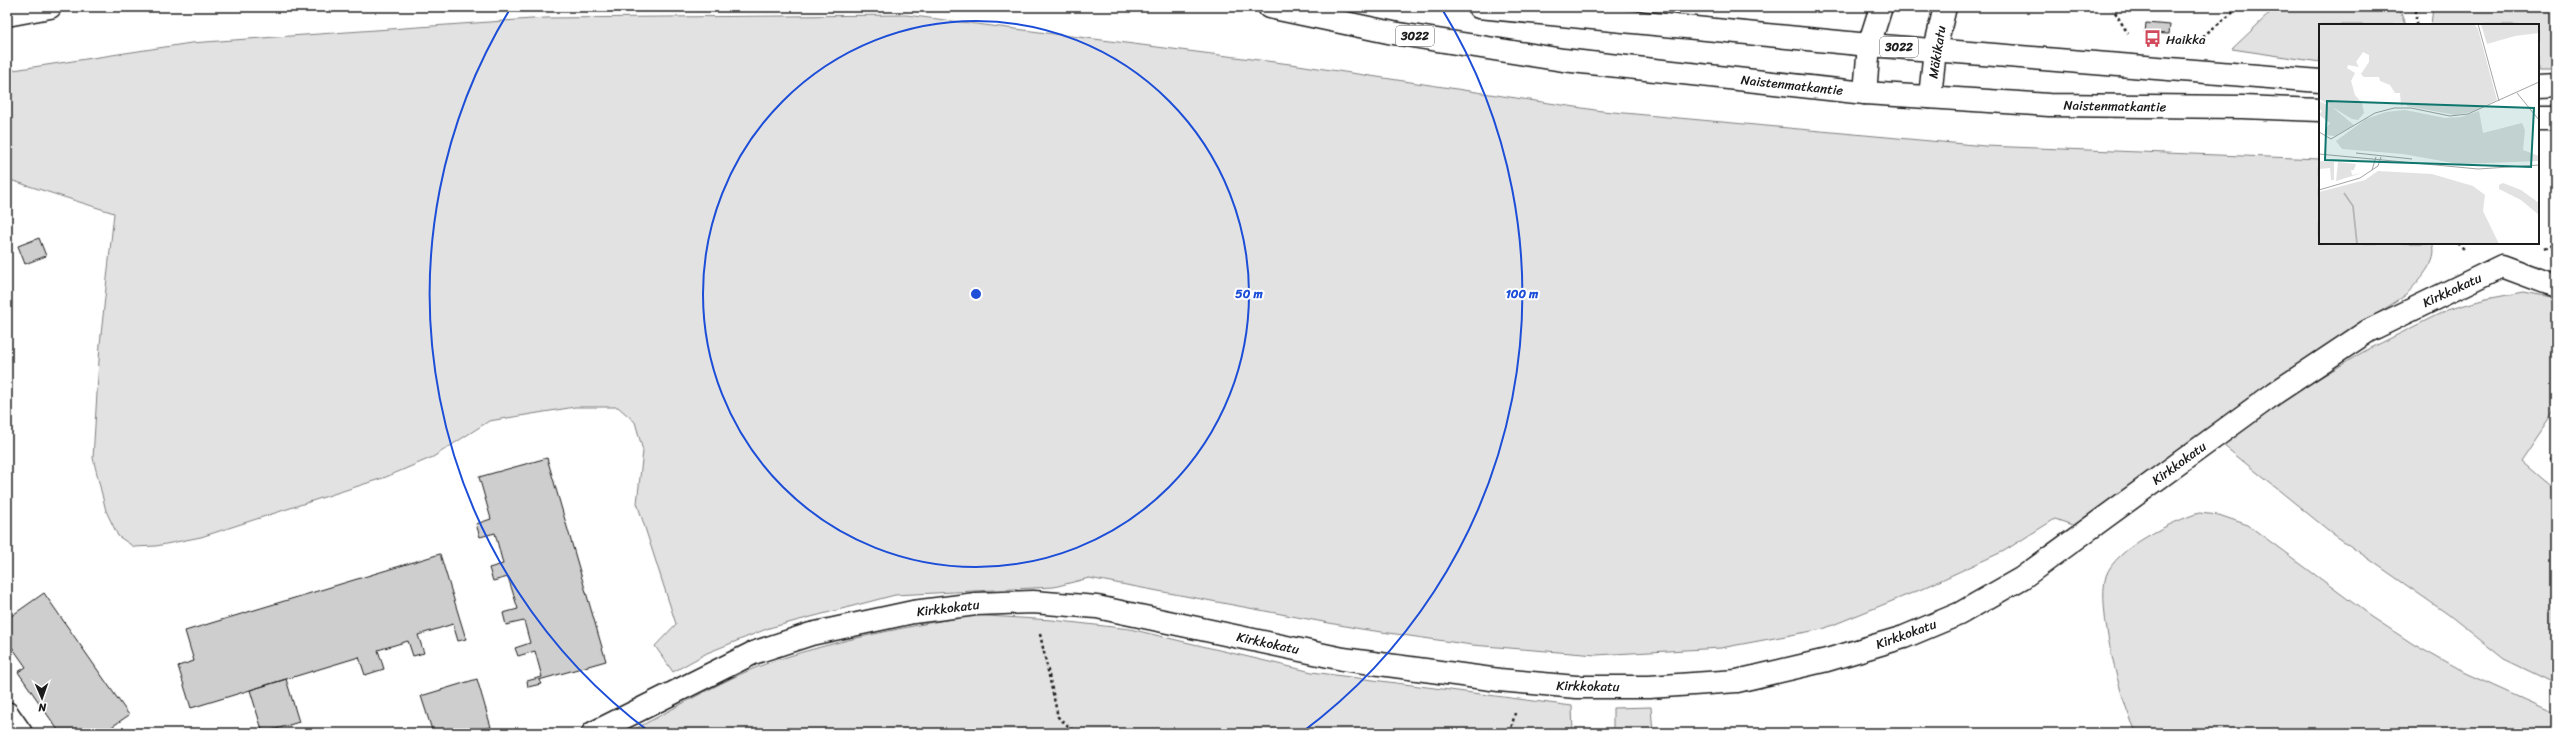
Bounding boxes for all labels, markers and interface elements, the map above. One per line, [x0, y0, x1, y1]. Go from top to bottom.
street label: Mäkikatu [1921, 24, 1953, 80]
inset map [2319, 24, 2539, 244]
road number: 3022 [1396, 26, 1434, 46]
place label: Haikka [2166, 28, 2206, 51]
bus stop icon: Haikka [2143, 29, 2163, 49]
road number: 3022 [1880, 37, 1918, 57]
street label: Naistenmatkantie [1740, 68, 1845, 102]
street label: Naistenmatkantie [2063, 94, 2167, 118]
street label: Kirkkokatu [2418, 266, 2486, 314]
text: 50 m [1235, 283, 1263, 305]
text: 100 m [1506, 283, 1539, 305]
centre of rings [969, 287, 983, 301]
street label: Kirkkokatu [2147, 435, 2211, 491]
street label: Kirkkokatu [915, 593, 981, 623]
street label: Kirkkokatu [1872, 612, 1940, 656]
street label: Kirkkokatu [1235, 625, 1301, 661]
street label: Kirkkokatu [1556, 674, 1620, 698]
north arrow [22, 678, 62, 718]
text: N [38, 698, 47, 717]

